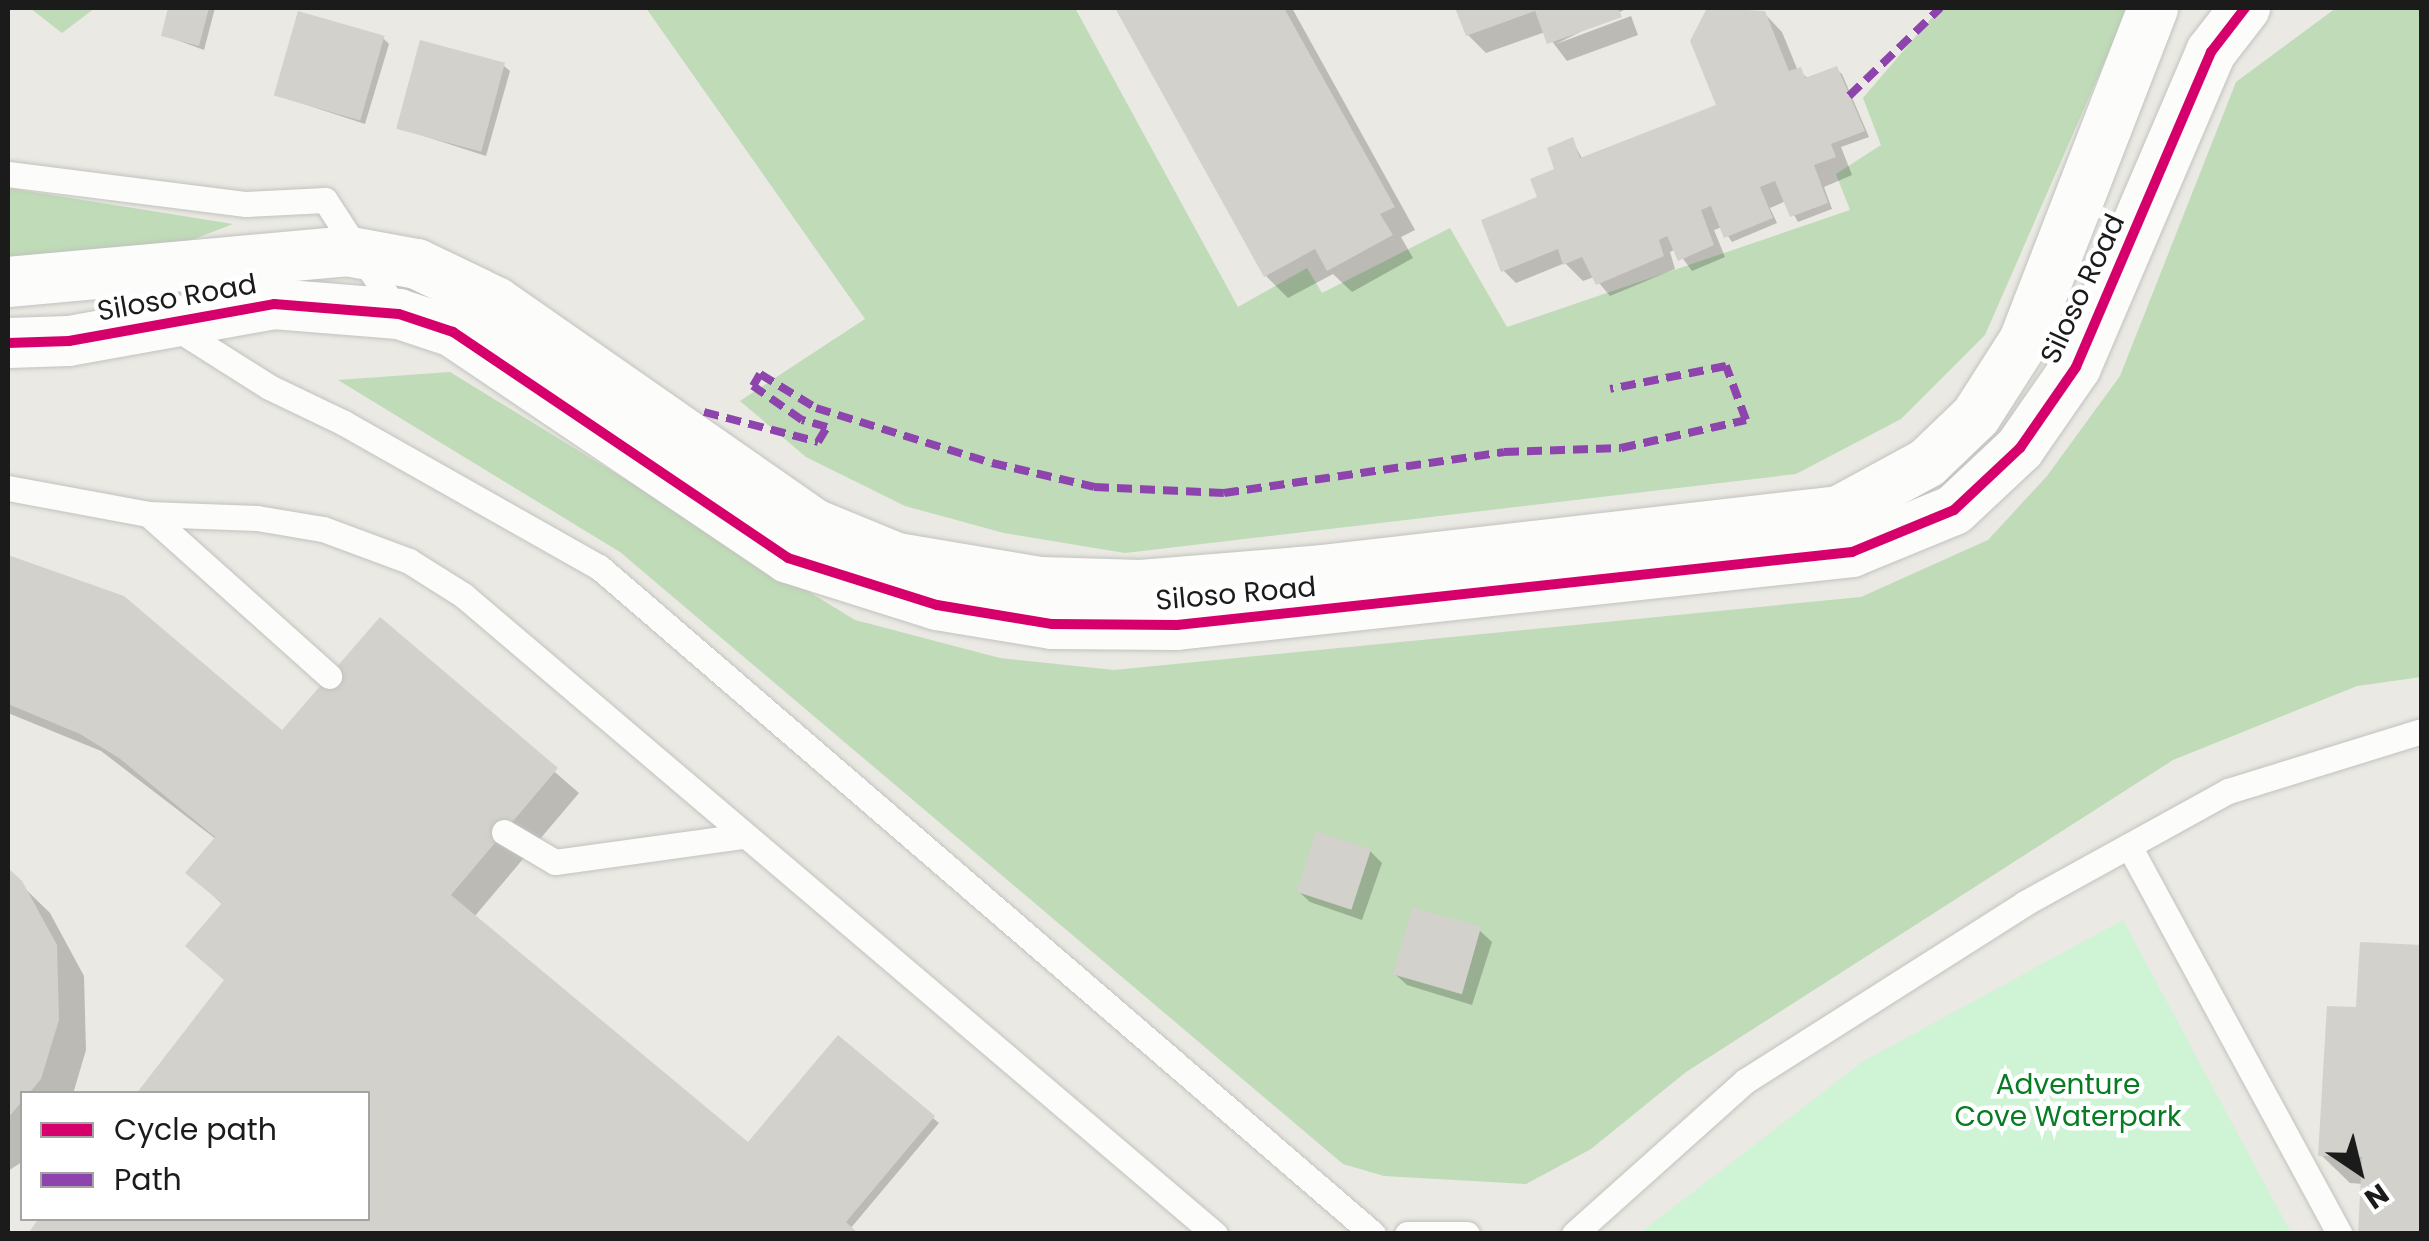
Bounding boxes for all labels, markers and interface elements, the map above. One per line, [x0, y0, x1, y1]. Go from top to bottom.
street label: Siloso Road [2034, 209, 2132, 369]
street label: Siloso Road [95, 267, 259, 329]
street label: Siloso Road [1154, 570, 1318, 618]
park label: Adventure Cove Waterpark [1954, 1068, 2182, 1134]
legend [20, 1091, 370, 1221]
text: Cycle path [114, 1108, 277, 1151]
north arrow [2309, 1121, 2409, 1221]
text: Path [114, 1158, 182, 1201]
text: N [2357, 1174, 2396, 1218]

